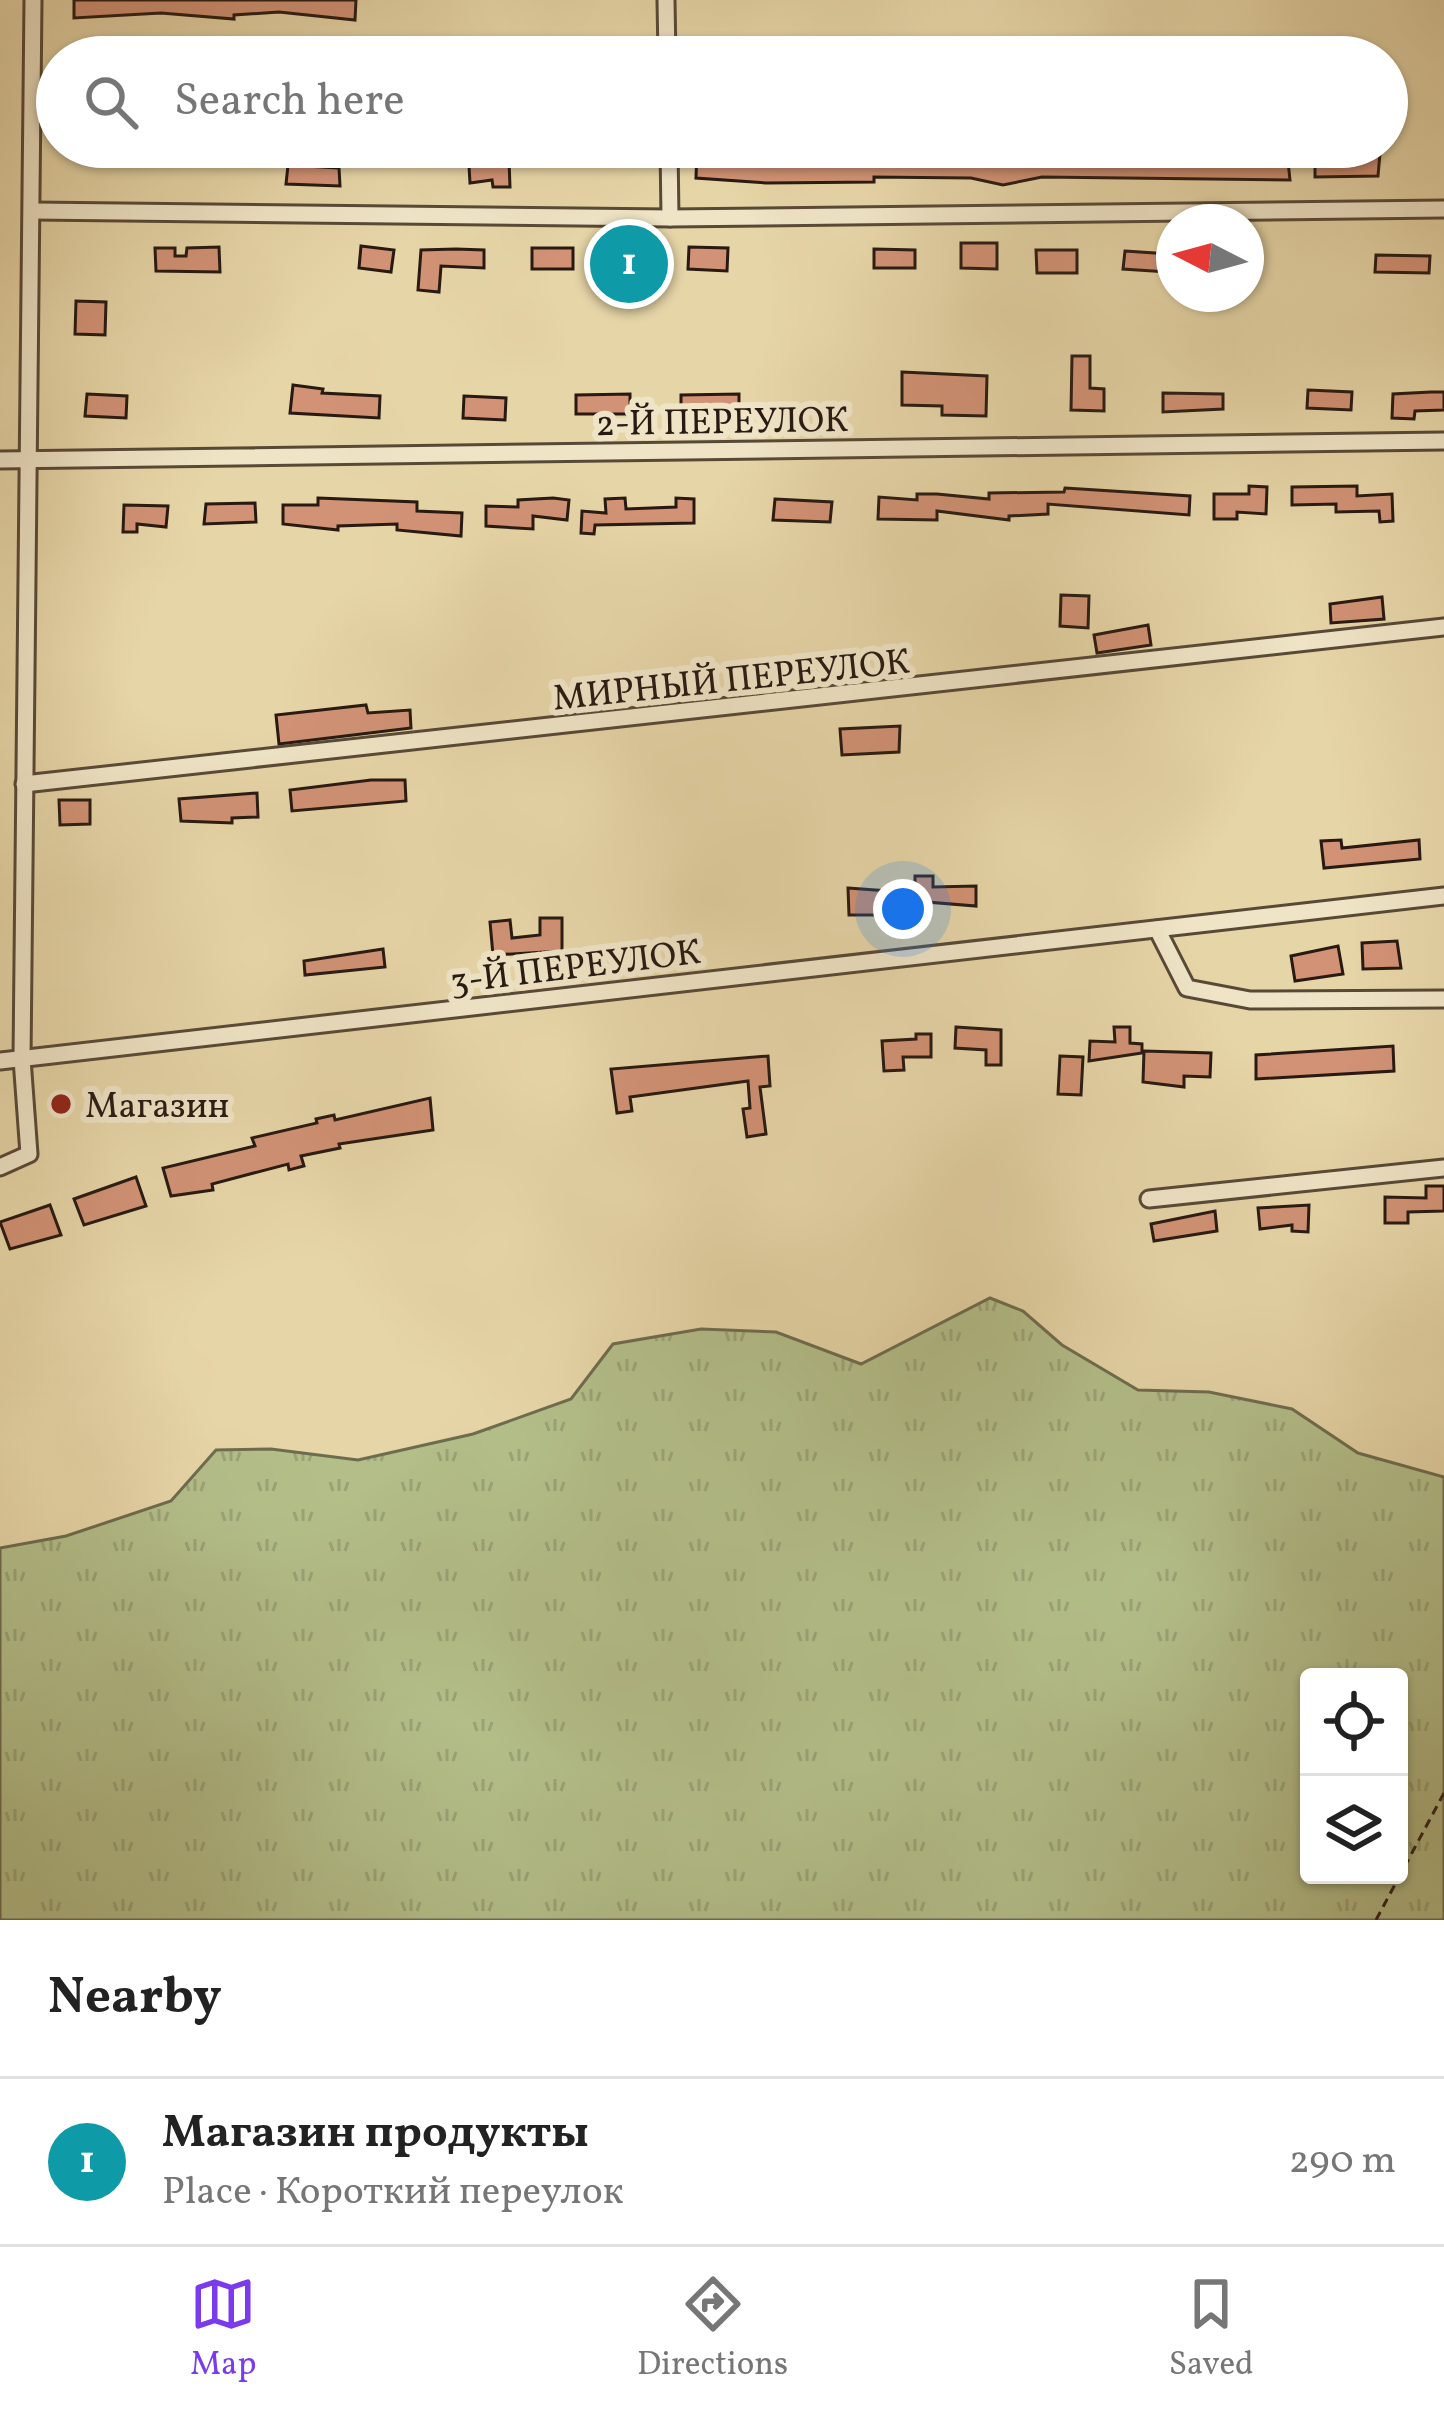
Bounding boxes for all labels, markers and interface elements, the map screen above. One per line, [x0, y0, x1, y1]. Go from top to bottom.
search box [36, 36, 1408, 168]
icon: search [78, 69, 144, 135]
text: Search here [174, 71, 405, 134]
north arrow [1156, 204, 1264, 312]
pin: 1 [590, 219, 668, 309]
street label: 2-Й ПЕРЕУЛОК [595, 397, 849, 451]
street label: МИРНЫЙ ПЕРЕУЛОК [550, 638, 912, 726]
your location [873, 879, 933, 939]
street label: 3-Й ПЕРЕУЛОК [447, 929, 704, 1009]
place label: Магазин [85, 1083, 230, 1133]
marker: Магазин [48, 1091, 74, 1117]
map controls [1300, 1668, 1408, 1884]
button: locate [1300, 1668, 1408, 1776]
button: layers [1300, 1776, 1408, 1884]
text: Nearby [48, 1963, 222, 2034]
text: Магазин продукты [162, 2103, 589, 2166]
text: 1 [79, 2135, 95, 2189]
text: 290 m [1289, 2135, 1396, 2189]
text: Place · Короткий переулок [162, 2166, 623, 2220]
tab: Map [190, 2271, 256, 2389]
tab: Directions [637, 2271, 788, 2389]
tab: Saved [1169, 2271, 1254, 2389]

